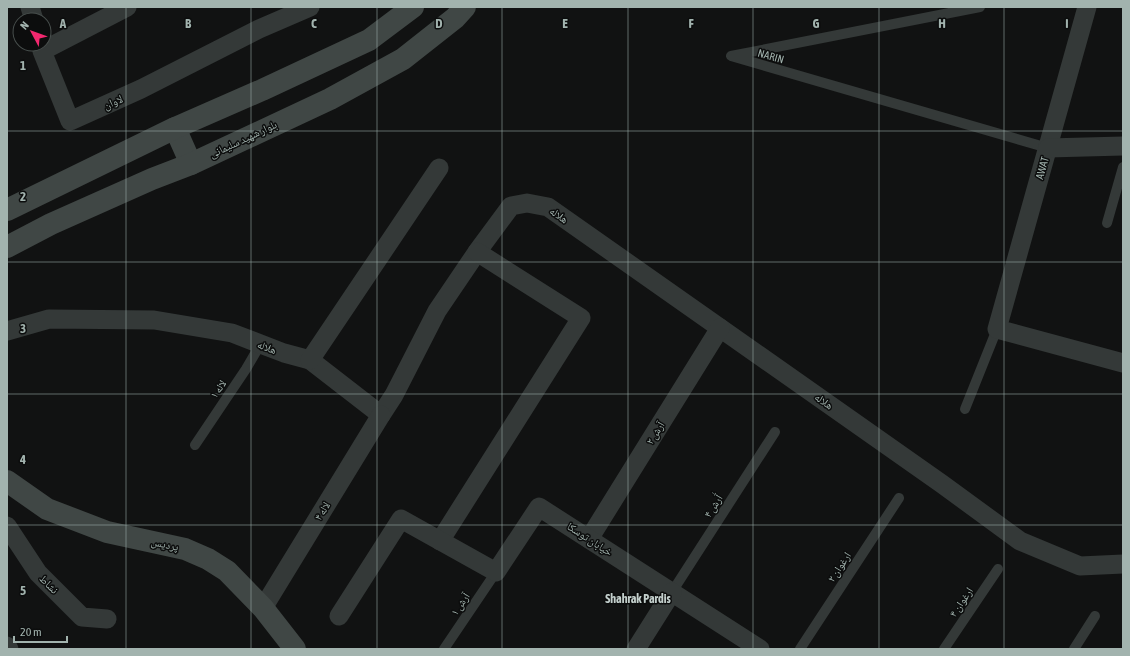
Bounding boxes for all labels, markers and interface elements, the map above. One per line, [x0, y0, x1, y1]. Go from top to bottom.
north arrow [12, 12, 52, 52]
text: A [59, 16, 67, 31]
text: B [185, 16, 192, 31]
text: C [311, 16, 317, 31]
text: D [435, 16, 443, 31]
text: E [562, 16, 568, 31]
text: F [688, 16, 694, 31]
text: G [813, 16, 820, 31]
text: H [938, 16, 946, 31]
text: I [1065, 16, 1069, 31]
text: N [18, 19, 31, 32]
street label: NARIN [757, 47, 785, 65]
text: 1 [20, 58, 26, 73]
street label: لاوان [101, 92, 125, 112]
street label: بلوار شهید سلیمانی [207, 118, 279, 161]
street label: AWAT [1033, 155, 1051, 181]
text: 2 [20, 189, 26, 204]
street label: هلاله [548, 205, 571, 226]
text: 3 [20, 321, 26, 336]
street label: هلاله [256, 338, 279, 356]
street label: لاله ۱ [208, 377, 229, 400]
street label: هلاله [813, 390, 836, 412]
street label: آرش ۲ [643, 419, 668, 447]
text: 4 [19, 452, 26, 467]
street label: آٰرش ۴ [699, 491, 726, 520]
street label: لاله ۴ [312, 499, 332, 522]
street label: خیابان توسکا [565, 520, 615, 559]
street label: پردیس [150, 535, 180, 554]
street label: ارغوان ۲ [825, 550, 854, 585]
street label: نشاط [37, 572, 61, 596]
text: 5 [20, 583, 26, 598]
street label: ارغوان ۴ [947, 585, 976, 620]
street label: آرش ۱ [448, 590, 473, 618]
district label: Shahrak Pardis [605, 592, 672, 606]
scale bar [14, 618, 67, 644]
text: 20 m [20, 625, 42, 639]

